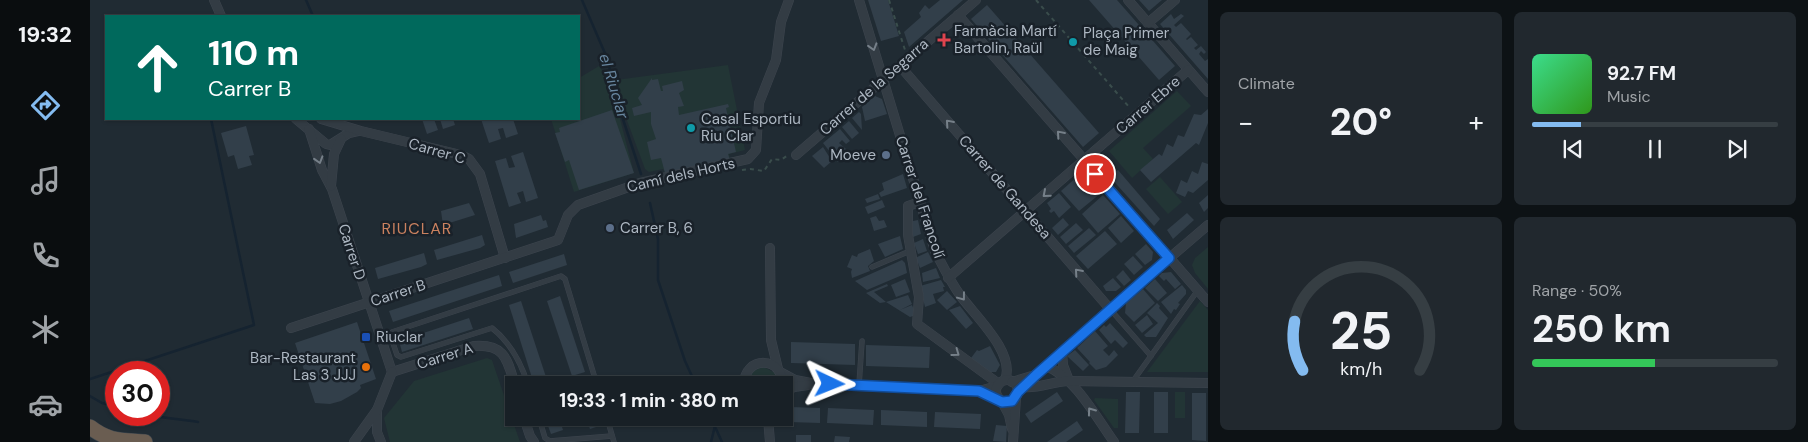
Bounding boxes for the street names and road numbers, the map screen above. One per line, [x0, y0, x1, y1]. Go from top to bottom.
street label: Carrer de la Segarra [815, 34, 933, 140]
street label: Carrer Ebre [1111, 71, 1185, 139]
street label: Carrer de Gandesa [954, 131, 1056, 243]
street label: Carrer C [406, 133, 468, 169]
street label: Carrer del Francolí [891, 133, 949, 261]
street label: Camí dels Horts [625, 153, 737, 197]
street label: Carrer D [334, 221, 370, 283]
street label: Carrer B [368, 275, 428, 311]
street label: Carrer A [414, 338, 476, 374]

